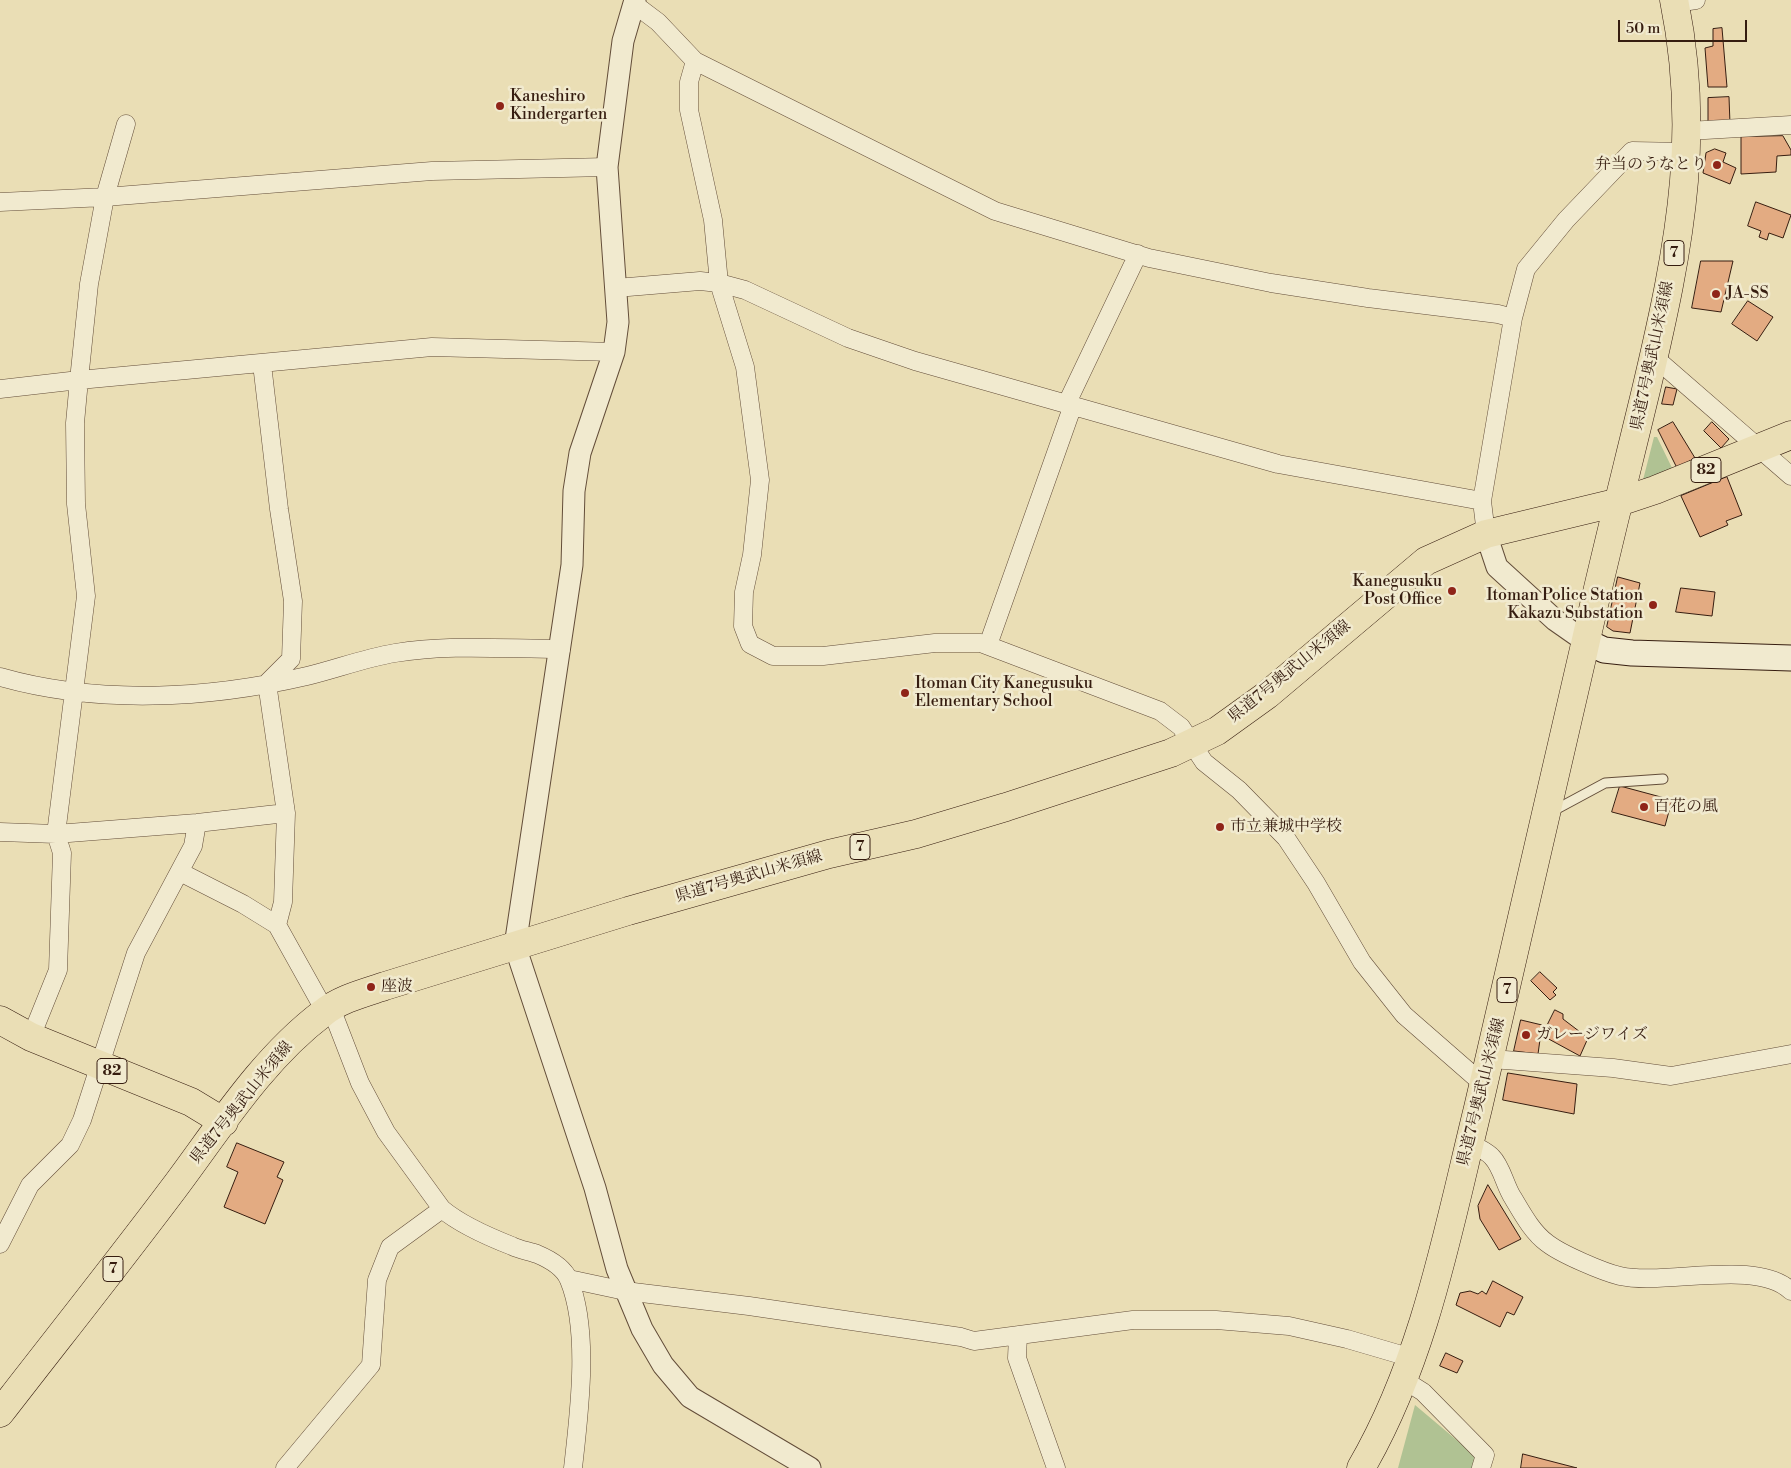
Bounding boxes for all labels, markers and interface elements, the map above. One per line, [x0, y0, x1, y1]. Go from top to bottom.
scale bar [1621, 10, 1750, 42]
text: 50 m [1626, 19, 1660, 38]
place label: Kaneshiro Kindergarten [510, 87, 607, 125]
marker: Kaneshiro Kindergarten [494, 100, 506, 112]
place label: 弁当のうなとり [1595, 155, 1707, 175]
marker: 弁当のうなとり [1711, 159, 1723, 171]
road number: 7 [1664, 240, 1684, 266]
street label: 県道7号奥武山米須線 [1628, 280, 1678, 432]
place label: JA-SS [1726, 284, 1769, 304]
marker: JA-SS [1710, 288, 1722, 300]
road number: 82 [1691, 458, 1721, 482]
place label: Kanegusuku Post Office [1352, 572, 1442, 610]
marker: Kanegusuku Post Office [1446, 585, 1458, 597]
place label: Itoman Police Station Kakazu Substation [1487, 586, 1643, 624]
marker: Itoman Police Station Kakazu Substation [1647, 599, 1659, 611]
street label: 県道7号奥武山米須線 [1225, 617, 1355, 727]
place label: Itoman City Kanegusuku Elementary School [915, 674, 1093, 712]
marker: Itoman City Kanegusuku Elementary School [899, 687, 911, 699]
place label: 百花の風 [1654, 797, 1718, 817]
marker: 百花の風 [1638, 801, 1650, 813]
place label: 市立兼城中学校 [1230, 817, 1342, 837]
marker: 市立兼城中学校 [1214, 821, 1226, 833]
road number: 7 [850, 834, 870, 860]
street label: 県道7号奥武山米須線 [673, 847, 825, 907]
place label: 座波 [381, 977, 413, 997]
road number: 7 [1497, 978, 1517, 1002]
marker: 座波 [365, 981, 377, 993]
street label: 県道7号奥武山米須線 [1454, 1016, 1510, 1168]
place label: ガレージワイズ [1536, 1025, 1648, 1045]
marker: ガレージワイズ [1520, 1029, 1532, 1041]
street label: 県道7号奥武山米須線 [187, 1038, 297, 1168]
road number: 82 [97, 1058, 127, 1084]
road number: 7 [103, 1256, 123, 1282]

